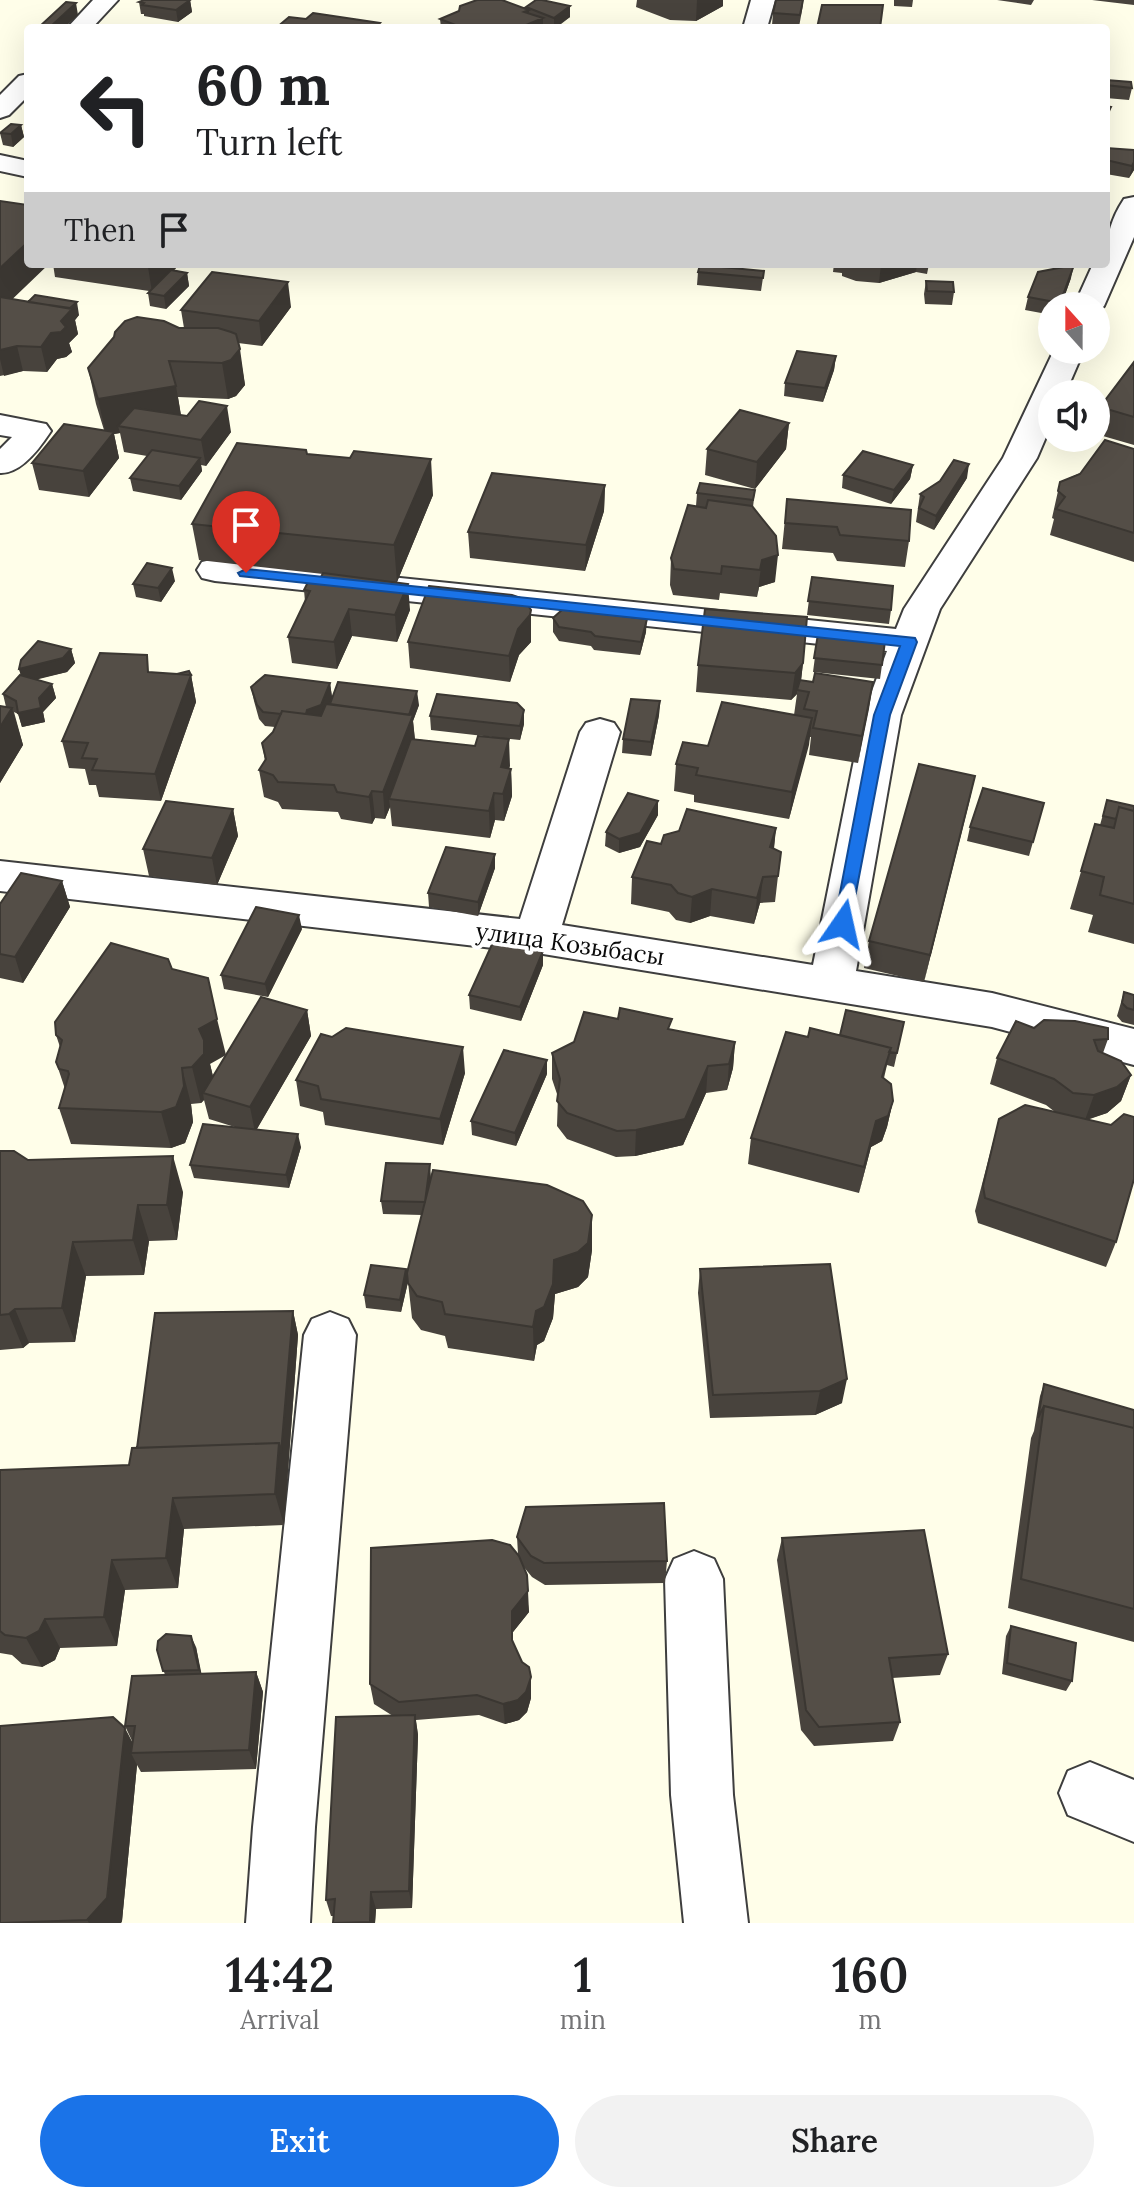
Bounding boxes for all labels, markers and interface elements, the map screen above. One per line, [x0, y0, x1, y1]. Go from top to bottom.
text: 60 m [196, 49, 330, 120]
icon: left [64, 56, 168, 160]
text: Turn left [196, 119, 343, 165]
icon: arrive [152, 208, 196, 252]
text: Then [64, 211, 136, 249]
north arrow [1038, 292, 1110, 364]
map controls [1038, 292, 1110, 452]
button: sound [1038, 380, 1110, 452]
pin [212, 491, 280, 573]
icon: arrive [224, 503, 268, 547]
position arrow [801, 882, 885, 966]
street label: улица Козыбасы [474, 915, 666, 972]
text: 14:42 [226, 1944, 334, 2005]
text: 1 [574, 1944, 592, 2005]
text: 160 [832, 1944, 908, 2005]
text: Arrival [240, 2003, 320, 2036]
text: min [560, 2003, 606, 2036]
text: m [858, 2003, 882, 2036]
button: Exit [40, 2095, 559, 2187]
button: Share [575, 2095, 1094, 2187]

